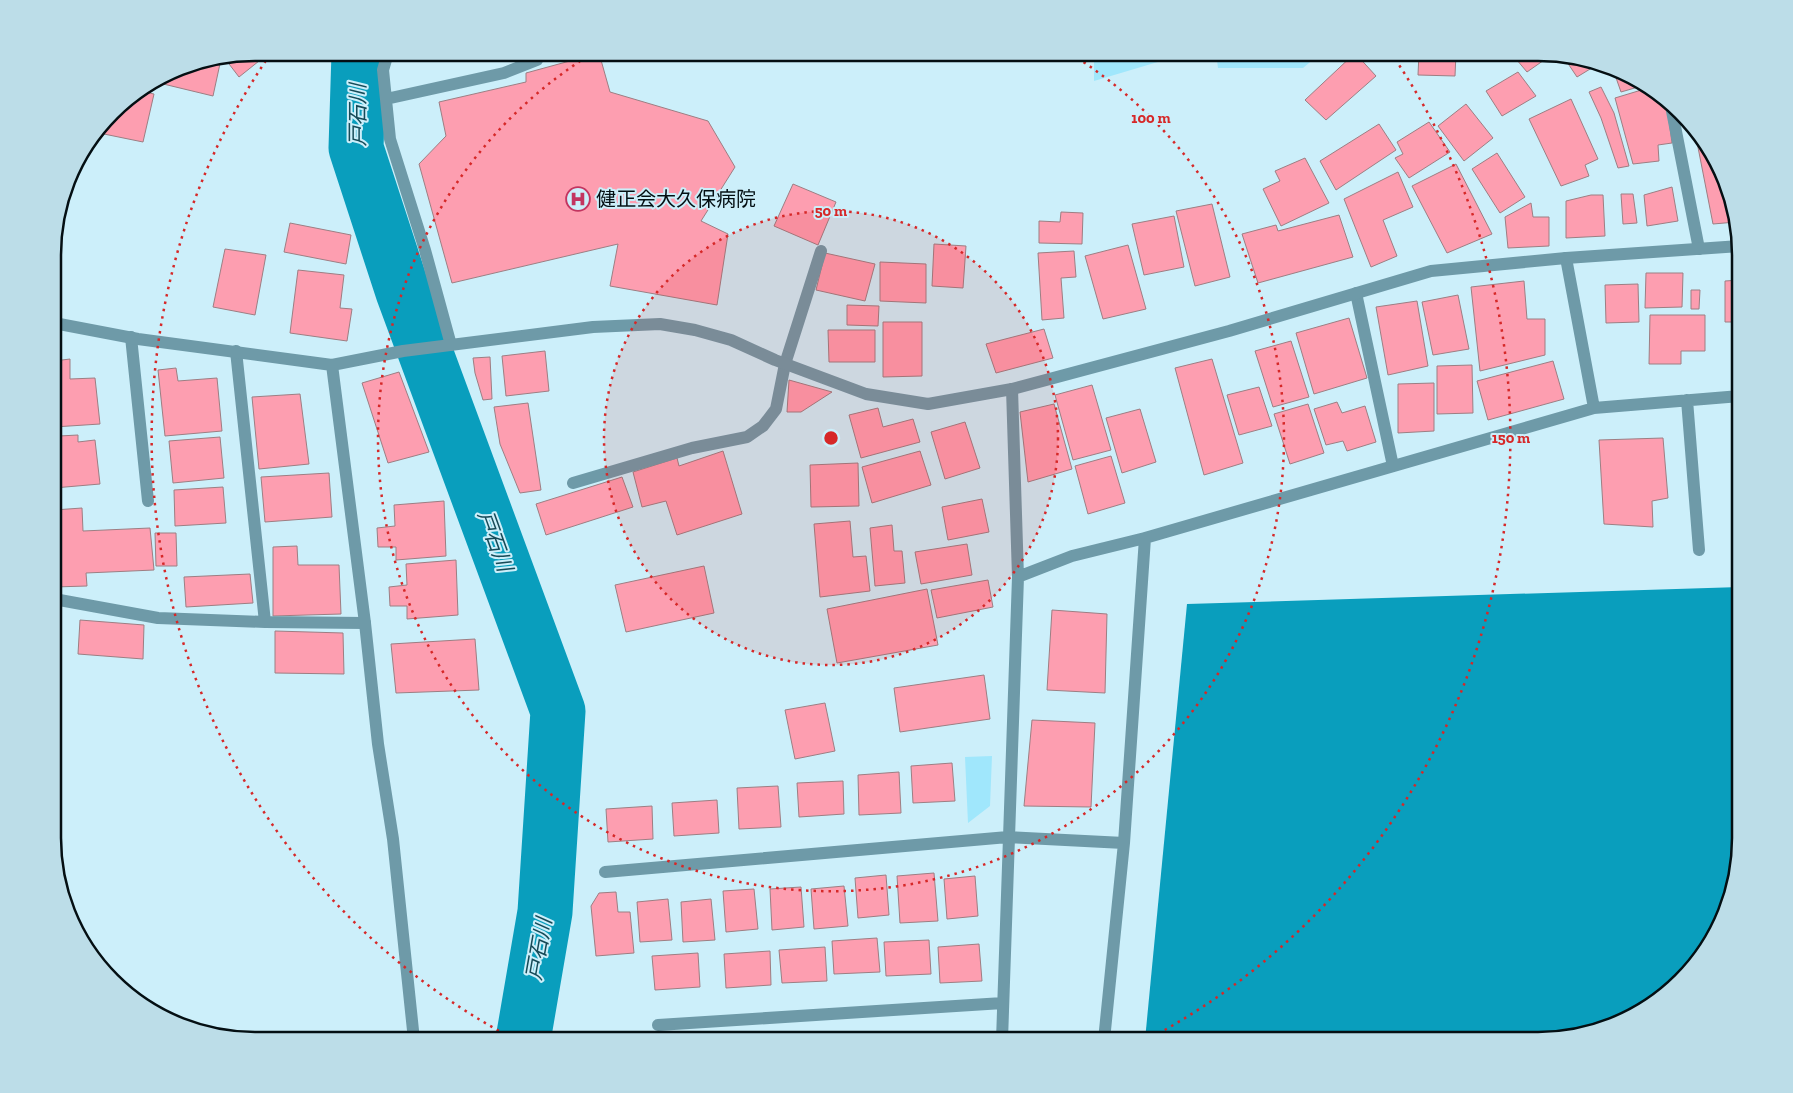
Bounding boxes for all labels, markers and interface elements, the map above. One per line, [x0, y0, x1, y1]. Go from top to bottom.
water label: 戸石川 [345, 82, 370, 147]
text: 100 m [1131, 109, 1171, 127]
hospital icon: 健正会大久保病院 [565, 186, 591, 212]
place label: 健正会大久保病院 [596, 187, 756, 211]
text: 50 m [815, 202, 847, 220]
centre of rings [822, 429, 840, 447]
text: 150 m [1492, 429, 1530, 447]
water label: 戸石川 [473, 507, 519, 577]
water label: 戸石川 [521, 914, 557, 982]

